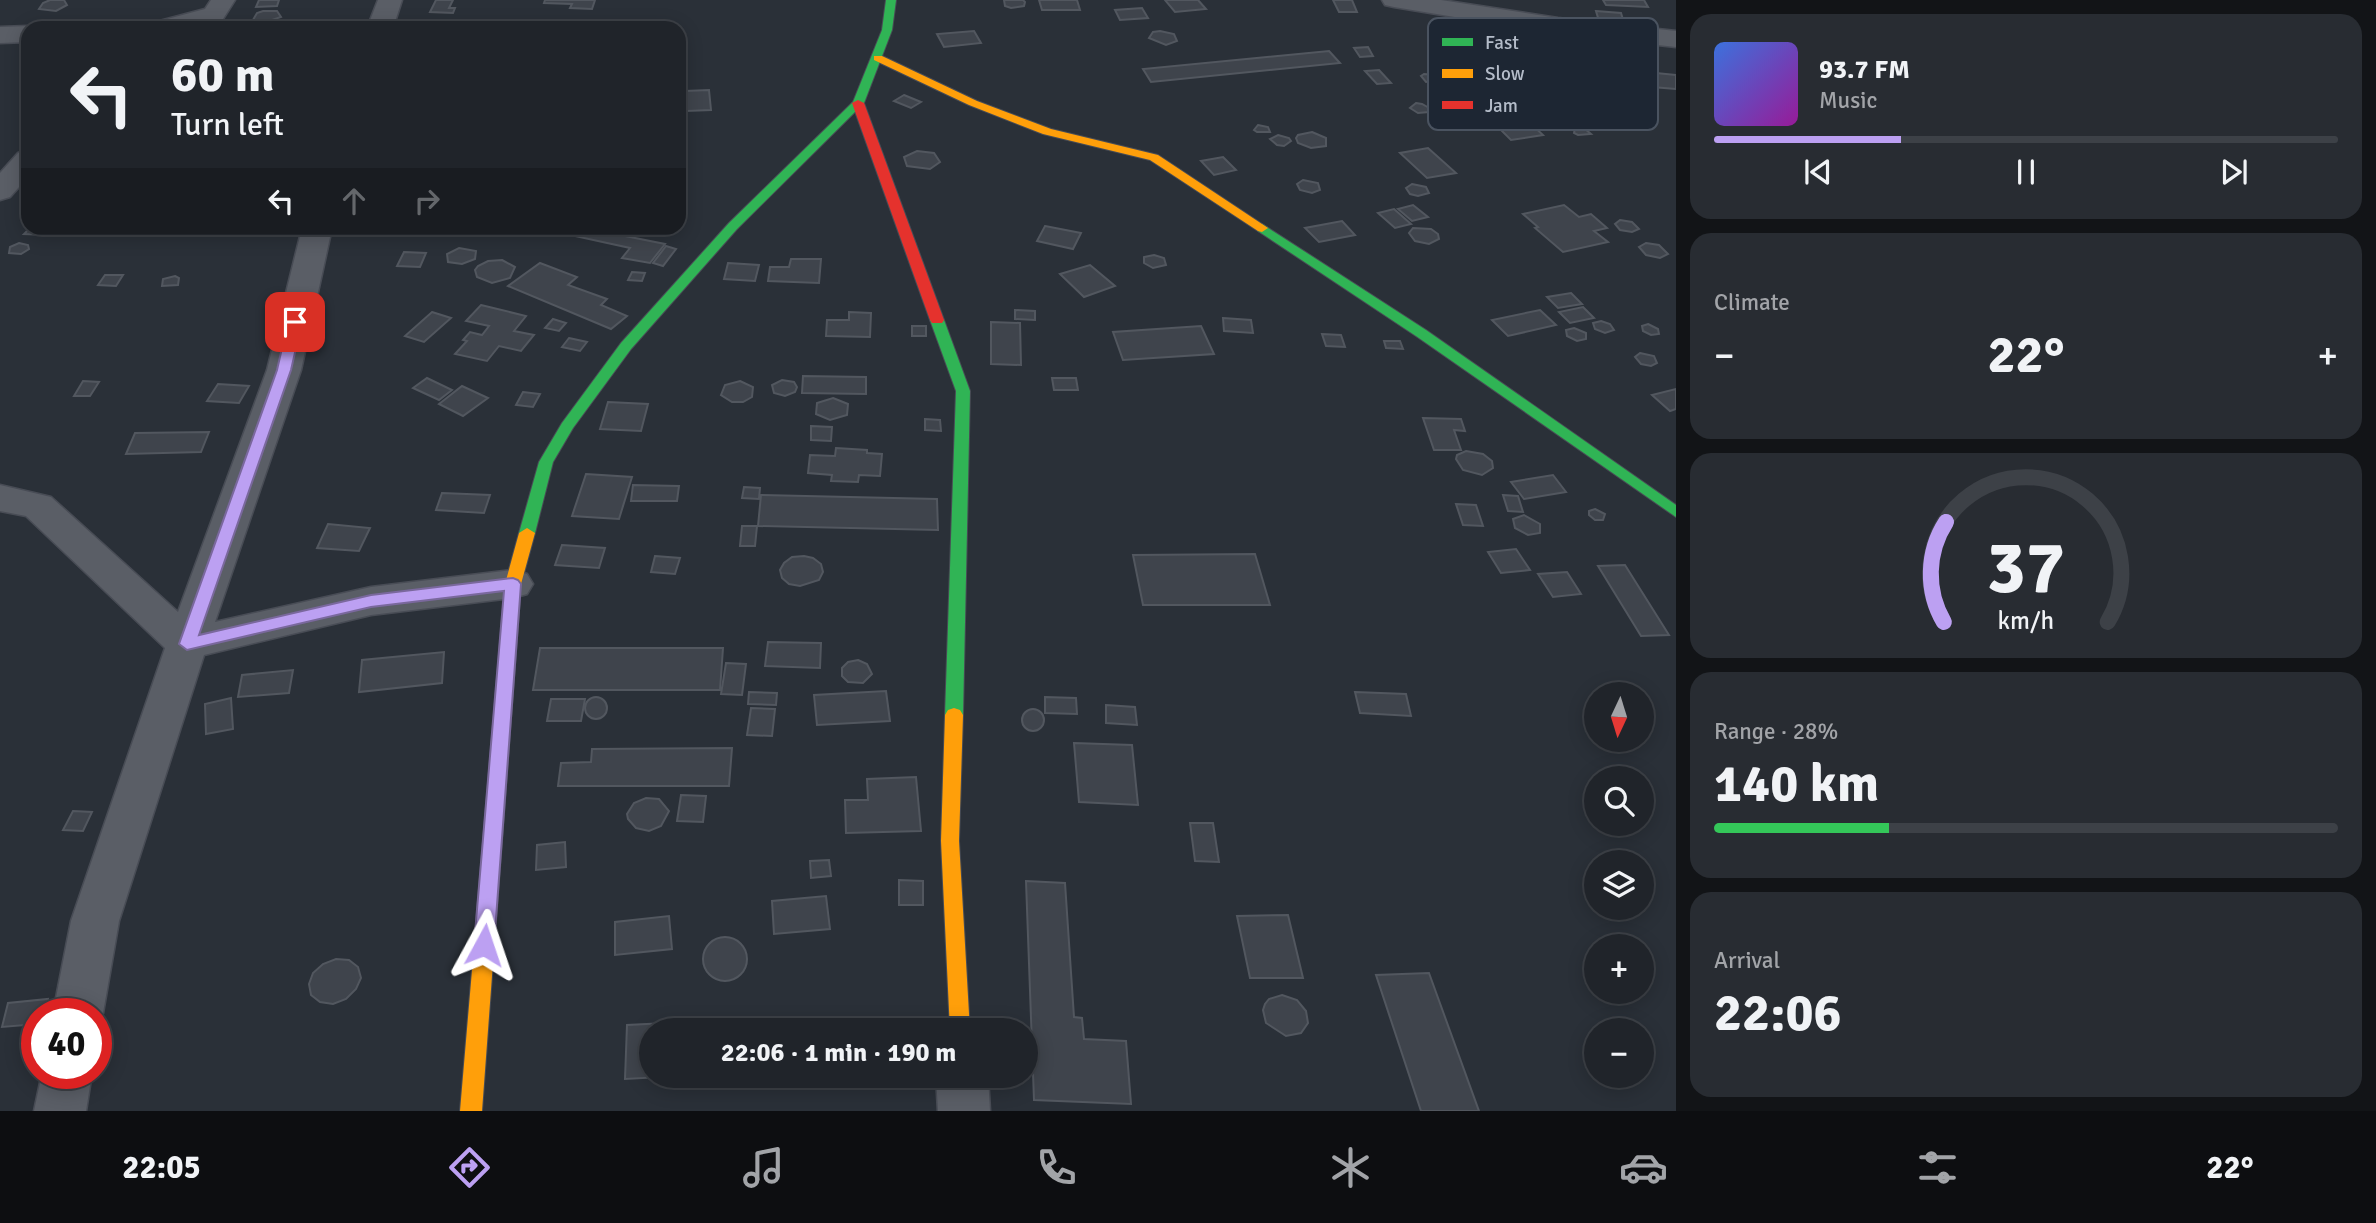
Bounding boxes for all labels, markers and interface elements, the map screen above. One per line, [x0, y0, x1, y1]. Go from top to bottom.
legend [1428, 18, 1658, 130]
text: Fast [1485, 31, 1519, 55]
text: 60 m [171, 45, 274, 105]
icon: left [56, 49, 147, 140]
text: 93.7 FM [1819, 54, 1910, 86]
text: Slow [1485, 62, 1525, 86]
text: Music [1819, 86, 1877, 115]
text: Jam [1485, 94, 1518, 118]
text: Turn left [171, 105, 284, 144]
icon: previous [1799, 153, 1837, 191]
icon: pause [2007, 153, 2045, 191]
icon: next [2215, 153, 2253, 191]
icon: left [262, 182, 300, 220]
icon: ahead [335, 182, 373, 220]
icon: right [408, 182, 446, 220]
text: Climate [1714, 288, 1790, 317]
pin [265, 292, 325, 352]
icon: arrive [276, 303, 314, 341]
text: 22° [1988, 323, 2064, 387]
text: − [1714, 332, 1735, 379]
text: + [2317, 332, 2338, 379]
text: 37 [1987, 524, 2065, 613]
text: km/h [1998, 604, 2054, 635]
north arrow [1584, 682, 1654, 752]
map controls [1584, 682, 1654, 1088]
text: Range · 28% [1714, 717, 1838, 746]
text: 140 km [1714, 752, 1879, 816]
button: search [1584, 766, 1654, 836]
button: layers [1584, 850, 1654, 920]
position arrow [447, 908, 521, 982]
button: + [1584, 934, 1654, 1004]
text: Arrival [1714, 946, 1780, 975]
text: 22:06 [1714, 981, 1842, 1045]
speed limit sign: 40 [21, 998, 112, 1089]
button: − [1584, 1018, 1654, 1088]
text: 22:06 · 1 min · 190 m [721, 1037, 956, 1069]
icon: directions [445, 1143, 494, 1192]
icon: music [739, 1143, 788, 1192]
icon: phone [1032, 1143, 1081, 1192]
icon: climate [1326, 1143, 1375, 1192]
icon: car [1619, 1143, 1668, 1192]
icon: filters [1913, 1143, 1962, 1192]
text: 22:05 [122, 1148, 201, 1187]
text: 22° [2206, 1148, 2254, 1187]

